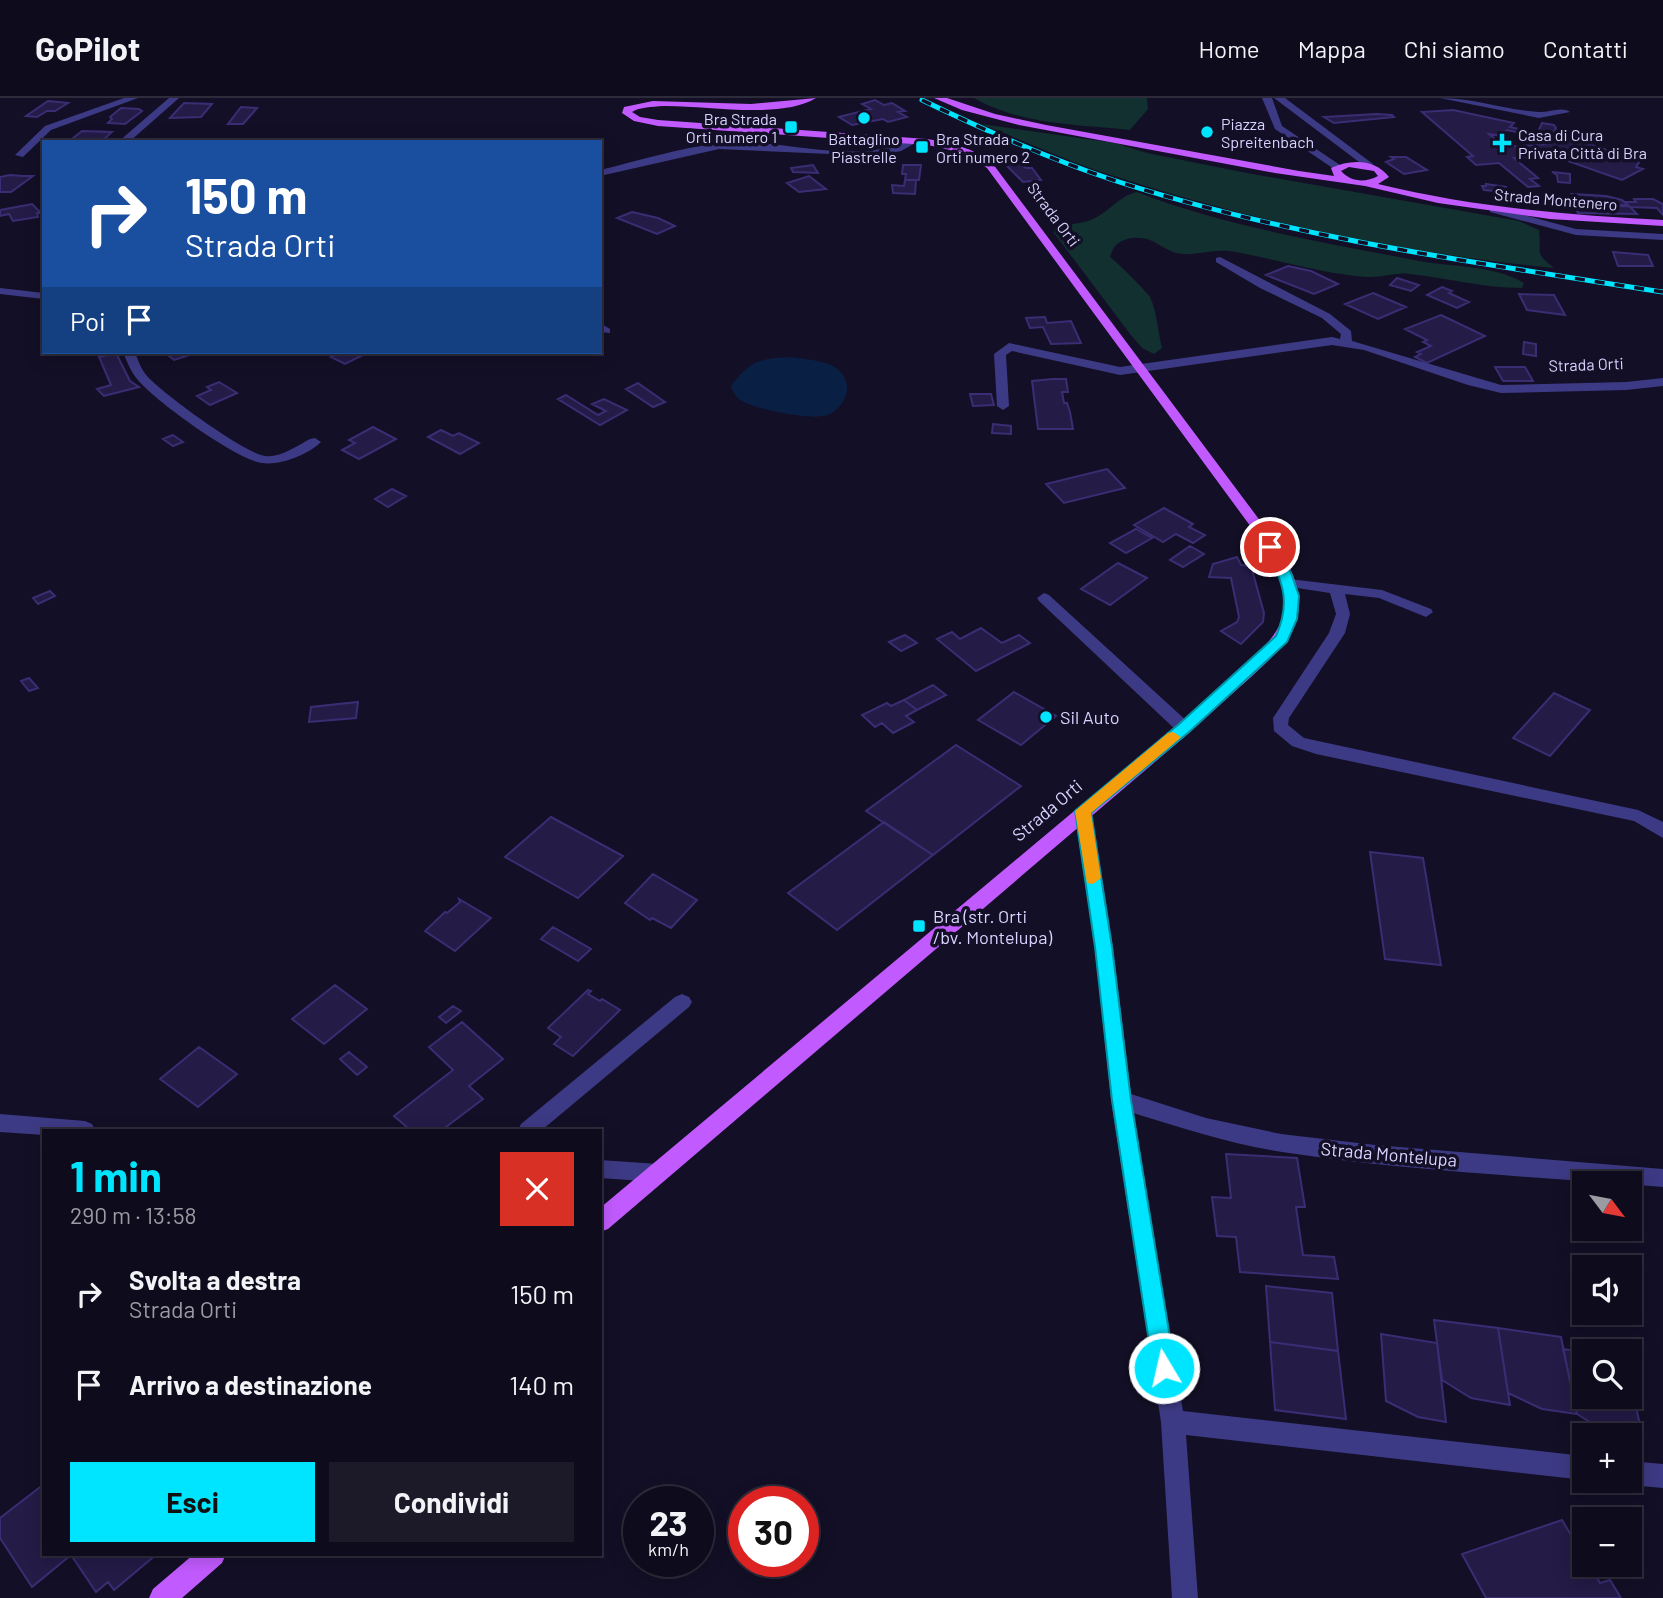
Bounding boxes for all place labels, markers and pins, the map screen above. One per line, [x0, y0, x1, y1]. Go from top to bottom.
place label: Bra Strada Orti numero 1 [686, 109, 777, 146]
marker: Battaglino Piastrelle [856, 110, 872, 126]
place label: Piazza Spreitenbach [1221, 114, 1314, 151]
marker: Bra Strada Orti numero 1 [783, 119, 799, 135]
marker: Piazza Spreitenbach [1199, 124, 1215, 140]
place label: Casa di Cura Privata Città di Bra [1518, 125, 1647, 162]
place label: Battaglino Piastrelle [828, 129, 900, 166]
place label: Bra Strada Orti numero 2 [936, 129, 1030, 166]
marker: Casa di Cura Privata Città di Bra [1492, 133, 1512, 153]
marker: Bra Strada Orti numero 2 [914, 139, 930, 155]
pin [1240, 517, 1300, 577]
place label: Sil Auto [1060, 706, 1120, 728]
marker: Sil Auto [1038, 709, 1054, 725]
place label: Bra (str. Orti /bv. Montelupa) [933, 905, 1052, 948]
marker: Bra (str. Orti /bv. Montelupa) [911, 918, 927, 934]

